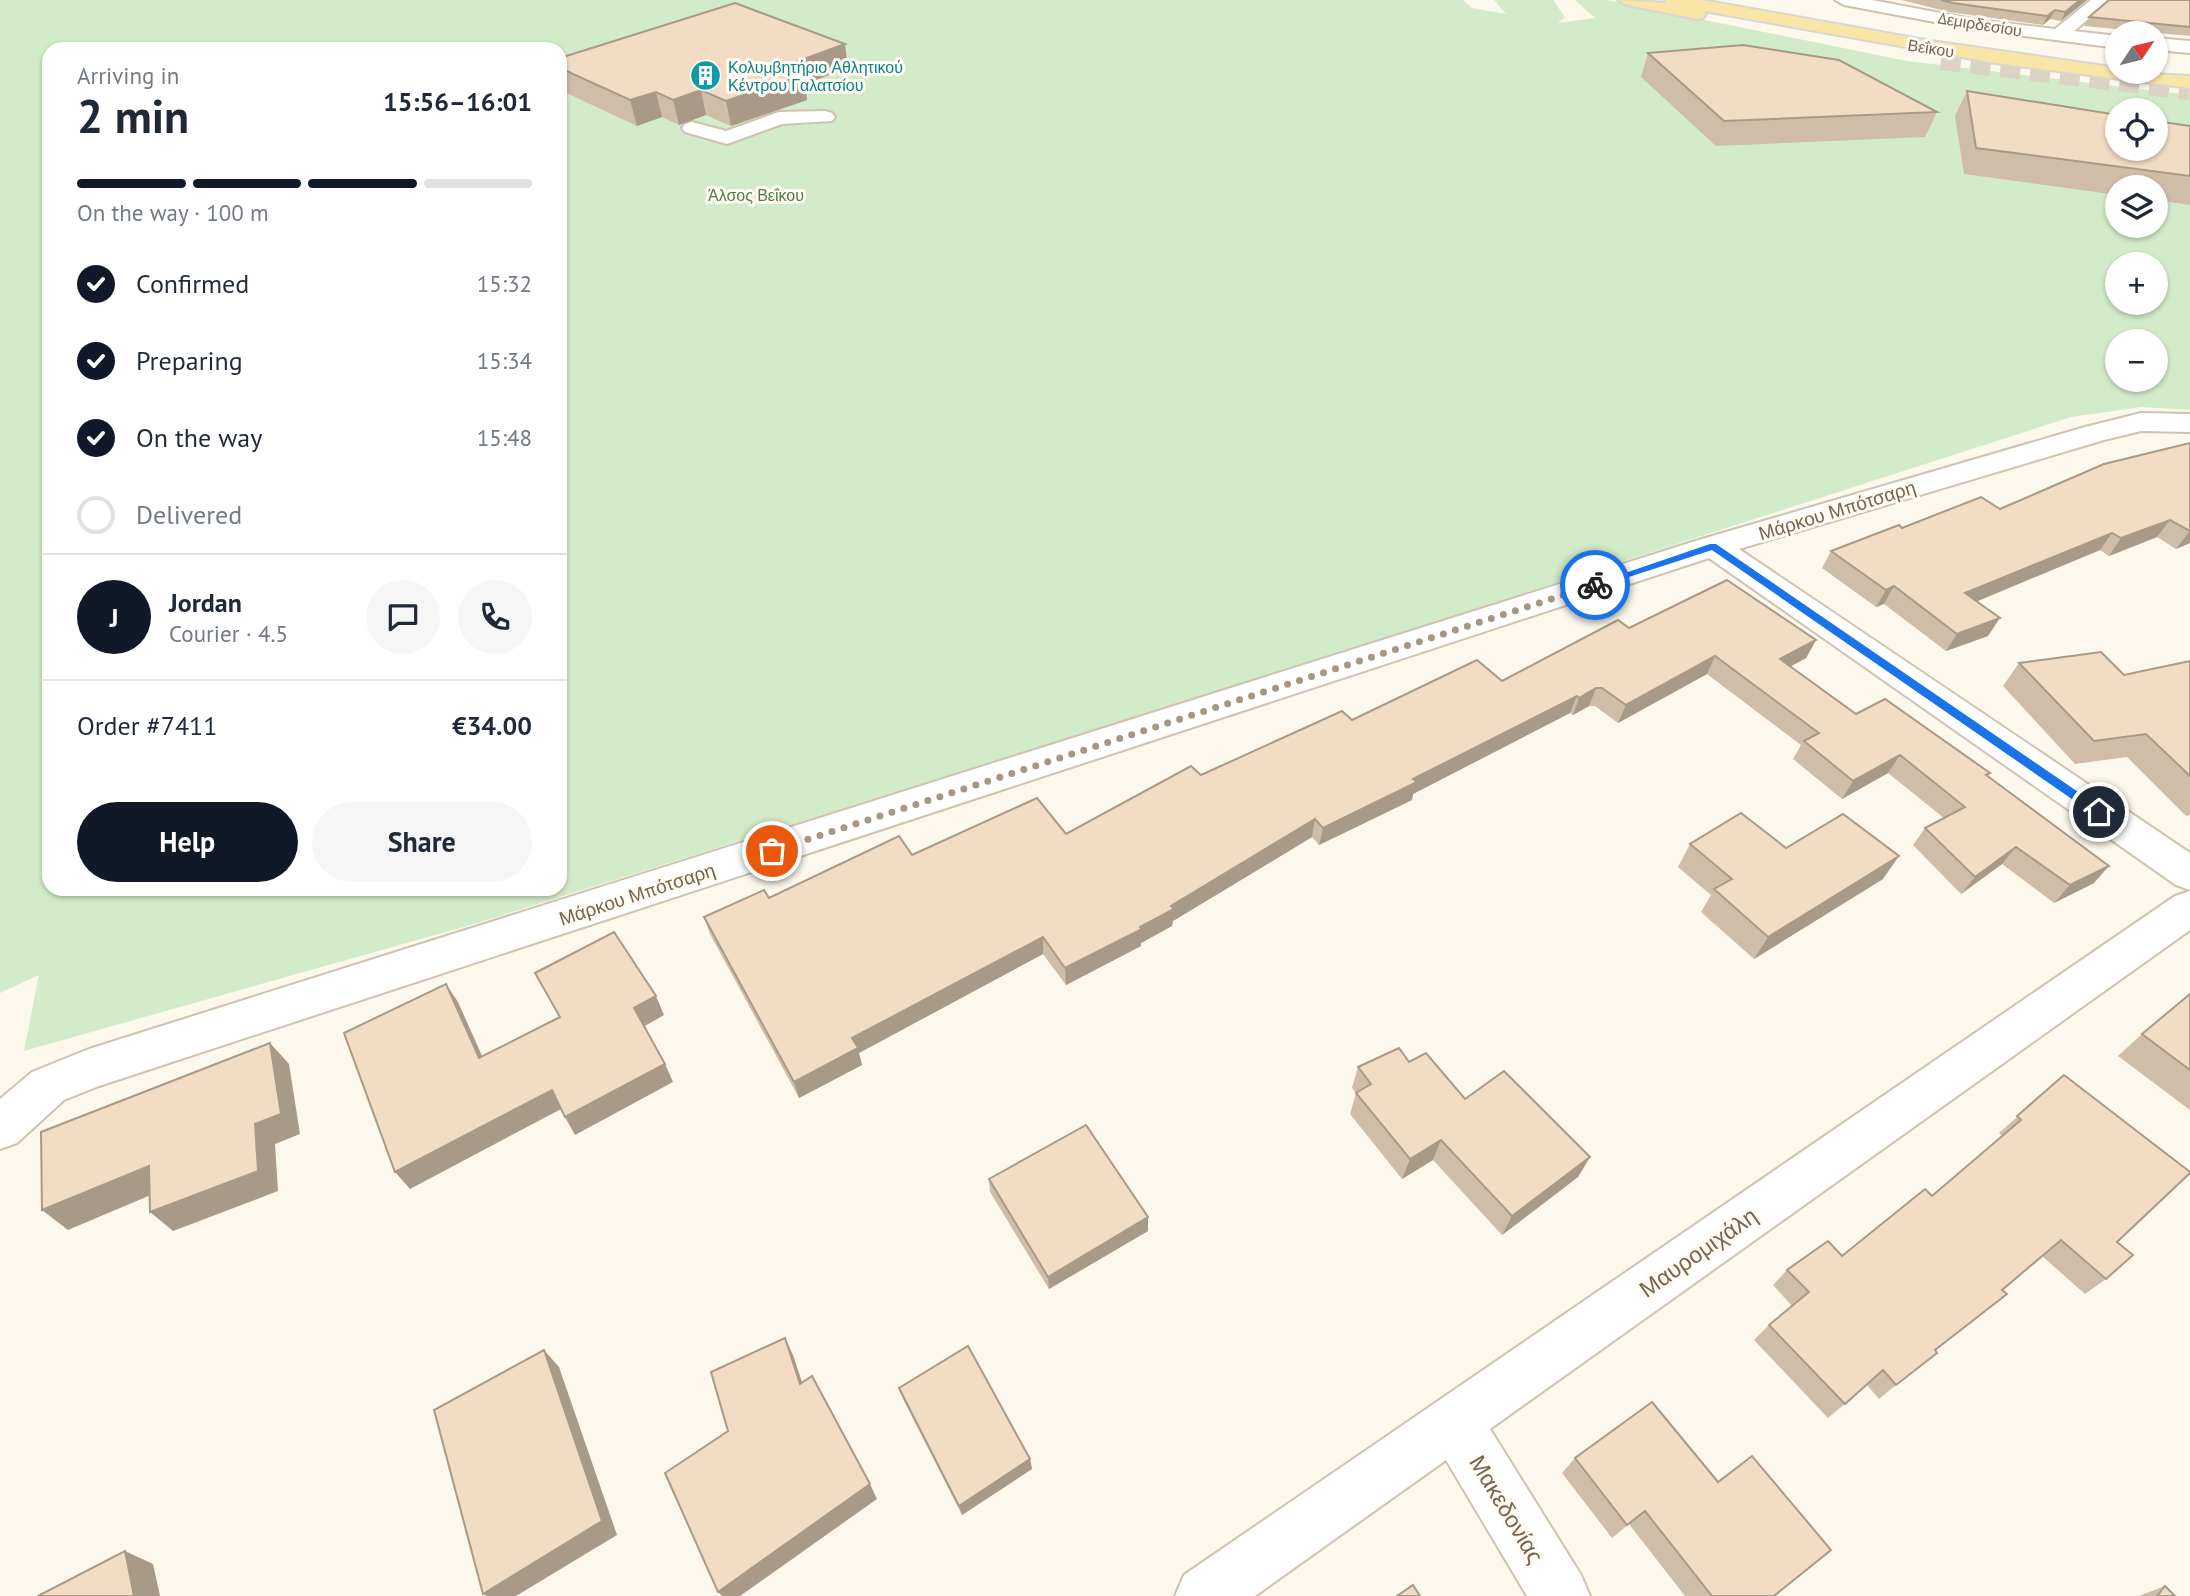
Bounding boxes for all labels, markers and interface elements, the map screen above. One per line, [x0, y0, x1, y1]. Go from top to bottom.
street label: Δεμιρδεσίου [1937, 7, 2023, 41]
north arrow [2105, 21, 2168, 84]
map controls [2105, 21, 2168, 392]
street label: Βεΐκου [1906, 34, 1956, 62]
place label: Κολυμβητήριο Αθλητικού Κέντρου Γαλατσίου [728, 57, 903, 95]
building icon: Κολυμβητήριο Αθλητικού Κέντρου Γαλατσίου [688, 59, 722, 93]
text: Arriving in [77, 61, 179, 90]
text: 15:56–16:01 [383, 85, 532, 118]
text: 2 min [77, 86, 189, 146]
button: locate [2105, 98, 2168, 161]
button: layers [2105, 175, 2168, 238]
park label: Άλσος Βεΐκου [708, 185, 804, 205]
text: On the way · 100 m [77, 198, 269, 227]
button: + [2105, 252, 2168, 315]
icon: check [77, 265, 115, 303]
text: Confirmed [136, 267, 249, 300]
text: 15:32 [477, 269, 532, 298]
button: − [2105, 329, 2168, 392]
icon: check [77, 342, 115, 380]
text: Preparing [136, 344, 243, 377]
text: 15:34 [477, 346, 532, 375]
icon: check [77, 419, 115, 457]
text: On the way [136, 421, 262, 454]
text: 15:48 [477, 423, 532, 452]
street label: Μάρκου Μπότσαρη [1756, 475, 1918, 545]
text: Delivered [136, 498, 242, 531]
courier [1560, 550, 1630, 620]
icon: bike [1576, 566, 1614, 604]
button: chat [366, 580, 440, 654]
button: phone [458, 580, 532, 654]
text: Jordan [169, 586, 242, 619]
text: J [110, 601, 118, 634]
text: Courier · 4.5 [169, 619, 288, 648]
text: Order #7411 [77, 709, 217, 742]
text: €34.00 [452, 709, 532, 742]
pin [2069, 782, 2129, 842]
icon: home [2080, 793, 2118, 831]
button: Help [77, 802, 298, 882]
button: Share [312, 802, 532, 882]
pin [742, 821, 802, 881]
icon: bag [753, 832, 791, 870]
street label: Μάρκου Μπότσαρη [556, 857, 718, 931]
street label: Μαυρομιχάλη [1633, 1201, 1763, 1303]
street label: Μακεδονίας [1463, 1450, 1551, 1568]

